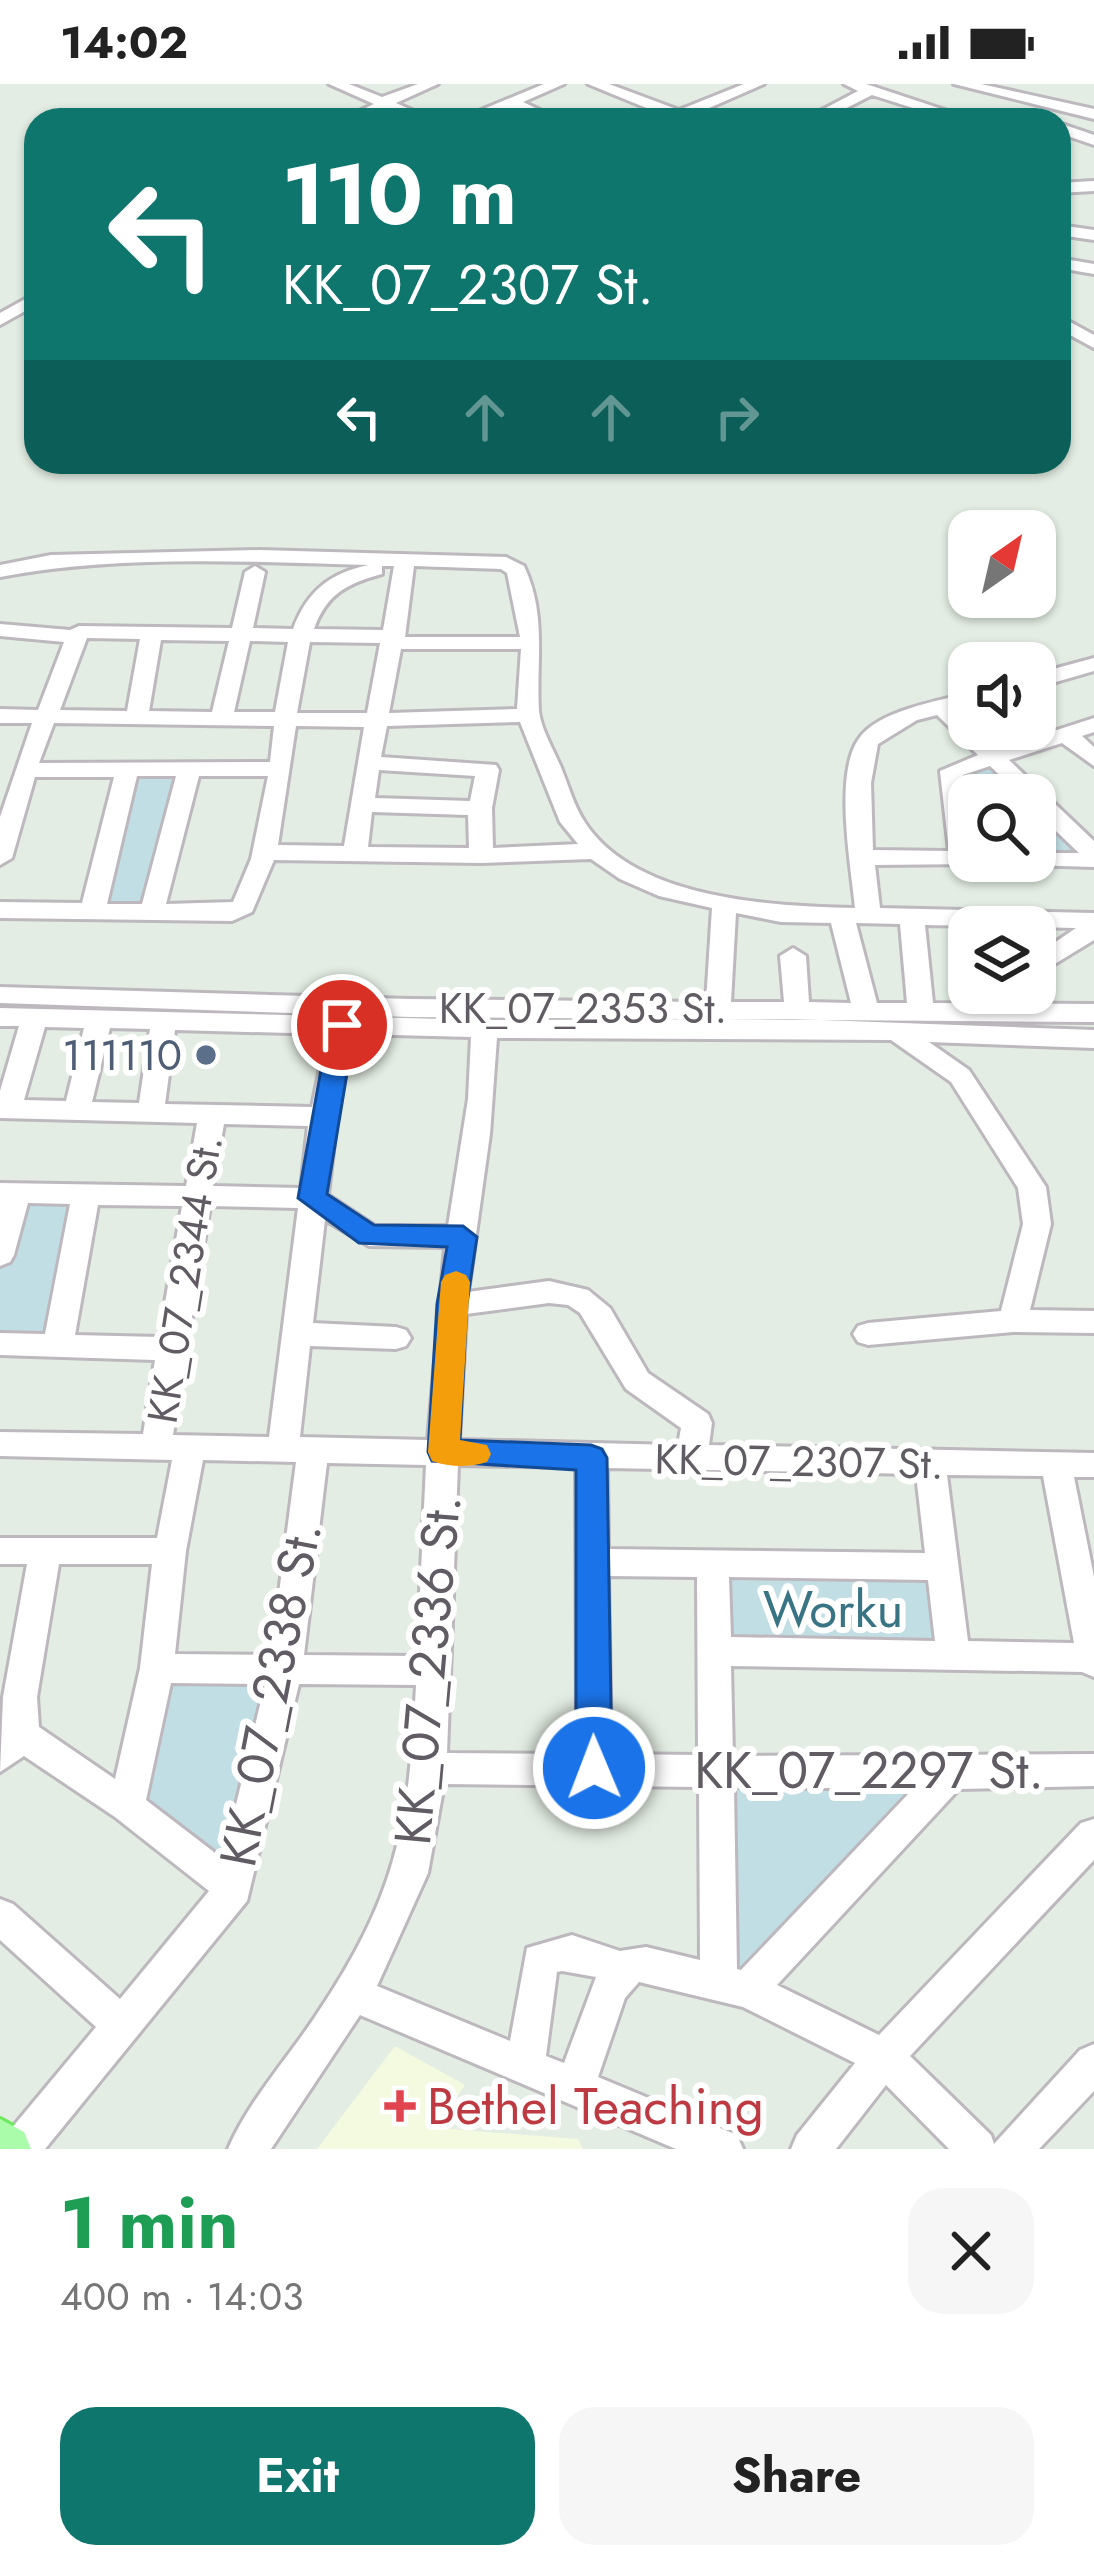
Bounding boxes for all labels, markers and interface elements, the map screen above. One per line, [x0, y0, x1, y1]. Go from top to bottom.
text: 14:02 [60, 10, 188, 75]
text: 110 m [282, 134, 517, 256]
icon: left [84, 156, 240, 312]
text: KK_07_2307 St. [282, 246, 654, 324]
icon: left [326, 384, 392, 450]
icon: ahead [452, 384, 518, 450]
icon: ahead [578, 384, 644, 450]
icon: right [704, 384, 770, 450]
north arrow [948, 510, 1056, 618]
map controls [948, 510, 1056, 1014]
button: sound [948, 642, 1056, 750]
button: search [948, 774, 1056, 882]
button: layers [948, 906, 1056, 1014]
pin [291, 974, 393, 1076]
street label: KK_07_2353 St. [439, 978, 727, 1039]
icon: arrive [309, 992, 375, 1058]
place label: 111110 [62, 1025, 182, 1086]
marker: 111110 [193, 1042, 219, 1068]
street label: KK_07_2344 St. [132, 1131, 237, 1427]
street label: KK_07_2307 St. [654, 1428, 944, 1495]
street label: KK_07_2336 St. [375, 1492, 479, 1848]
street label: KK_07_2338 St. [200, 1515, 340, 1873]
park label: Worku [763, 1572, 903, 1646]
position arrow [531, 1705, 657, 1831]
street label: KK_07_2297 St. [694, 1733, 1044, 1807]
place label: Bethel Teaching [427, 2069, 764, 2143]
marker: Bethel Teaching [384, 2090, 416, 2122]
text: 1 min [60, 2171, 239, 2275]
button: close [908, 2188, 1034, 2314]
text: 400 m · 14:03 [60, 2268, 303, 2325]
button: Exit [60, 2407, 535, 2545]
button: Share [559, 2407, 1034, 2545]

